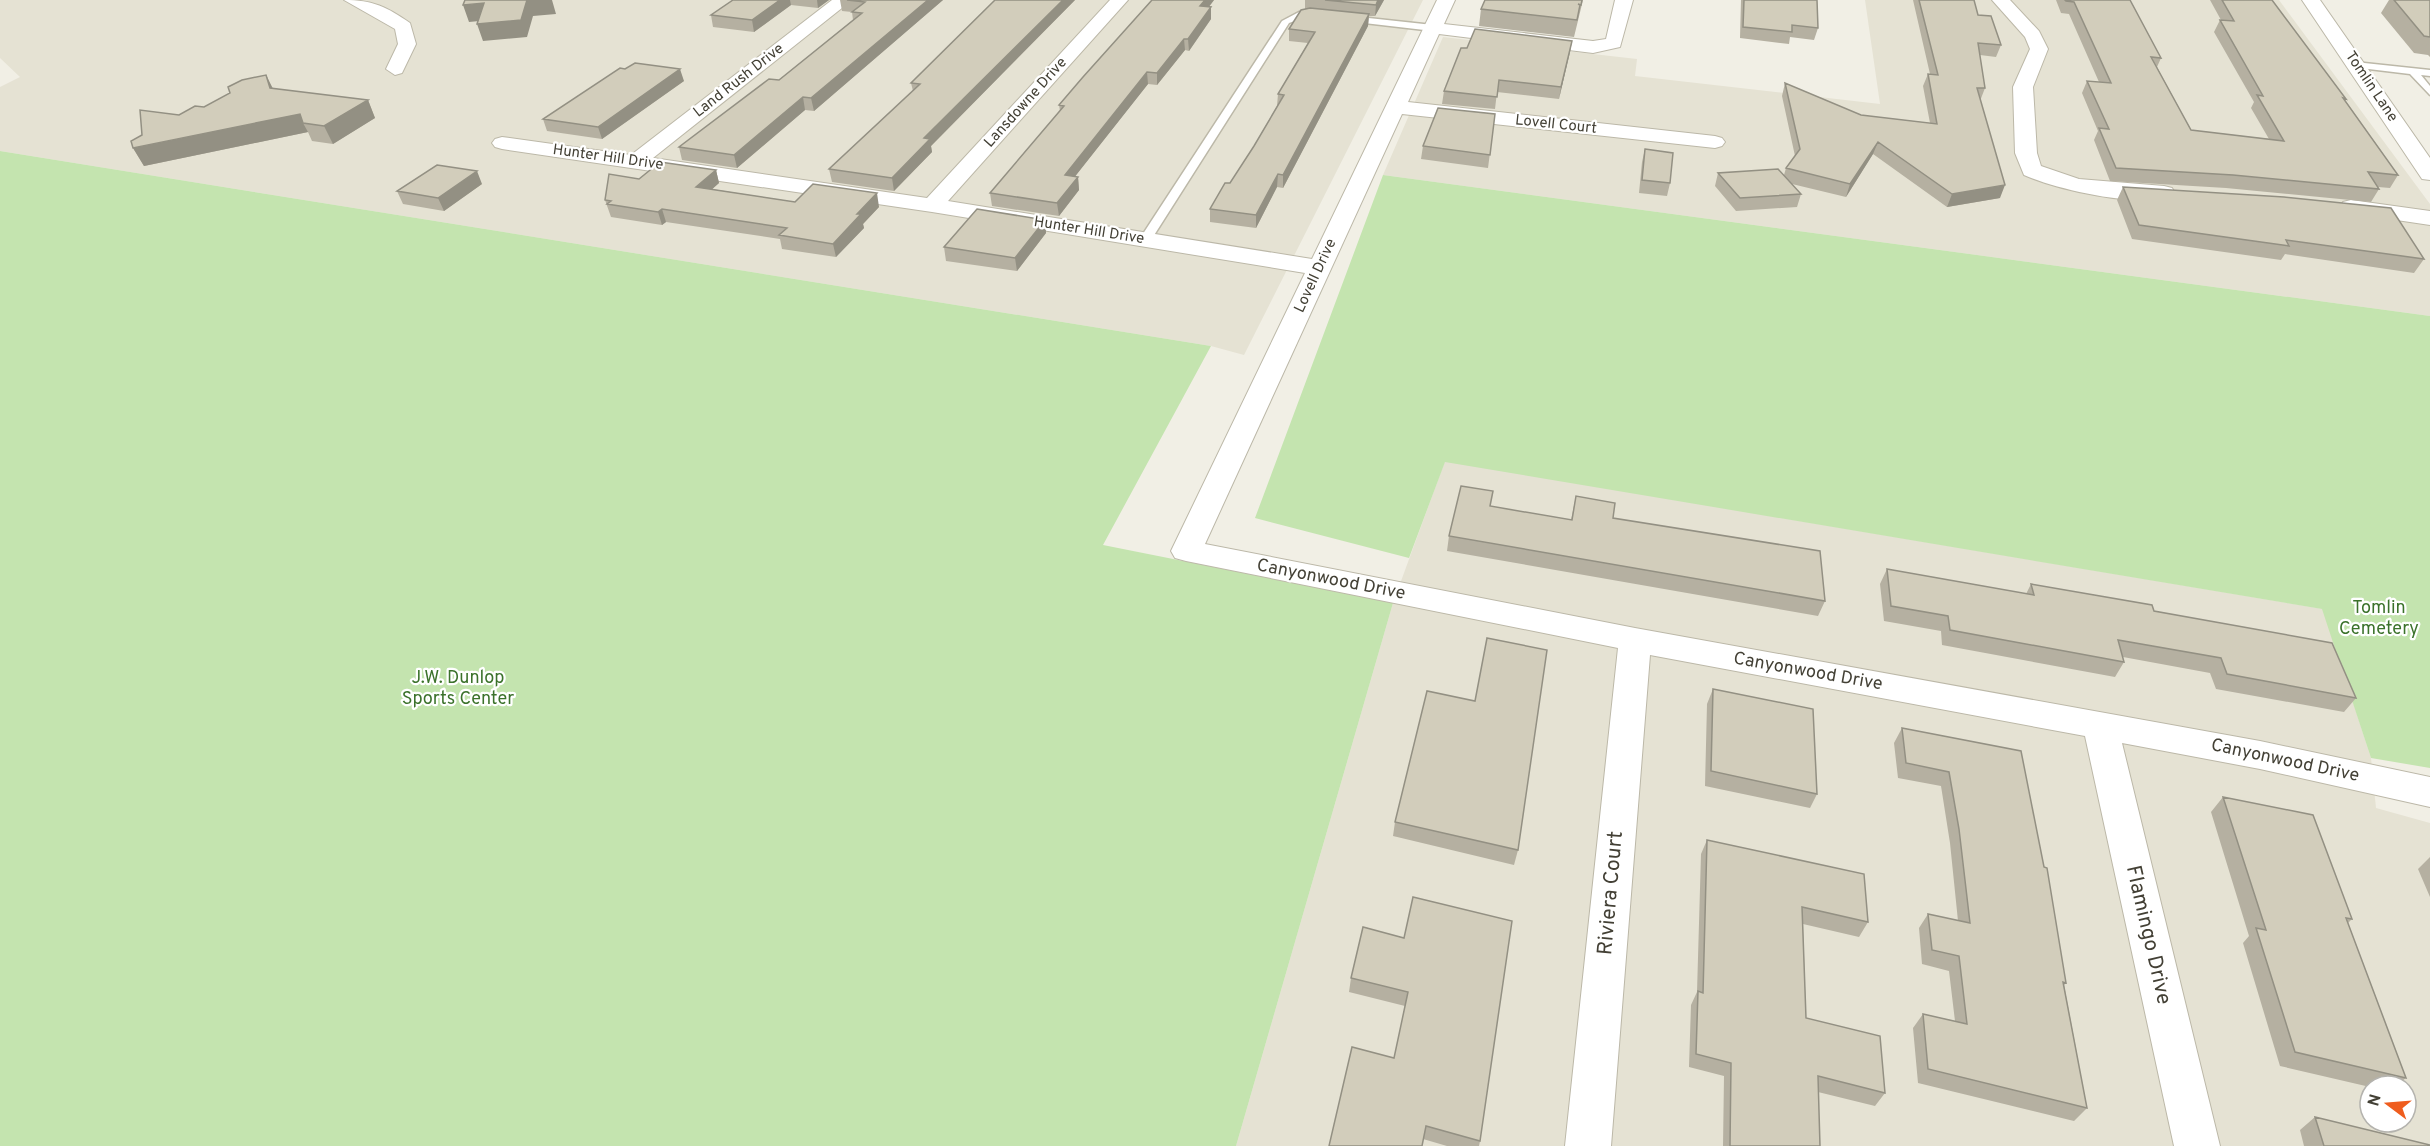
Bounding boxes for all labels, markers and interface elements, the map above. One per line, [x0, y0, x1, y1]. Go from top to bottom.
street label: Land Rush Drive [690, 40, 788, 122]
street label: Tomlin Lane [2340, 48, 2402, 126]
street label: Lansdowne Drive [980, 54, 1072, 152]
street label: Lovell Court [1514, 111, 1598, 139]
street label: Hunter Hill Drive [551, 141, 665, 175]
street label: Hunter Hill Drive [1032, 213, 1146, 249]
street label: Lovell Drive [1291, 236, 1341, 316]
street label: Canyonwood Drive [1255, 554, 1407, 606]
park label: Tomlin Cemetery [2339, 597, 2419, 641]
street label: Canyonwood Drive [1732, 648, 1884, 696]
park label: J.W. Dunlop Sports Center [402, 667, 514, 711]
street label: Canyonwood Drive [2209, 734, 2361, 788]
street label: Riviera Court [1592, 830, 1630, 956]
street label: Flamingo Drive [2119, 863, 2177, 1007]
north arrow [2358, 1074, 2418, 1134]
text: N [2364, 1092, 2387, 1109]

